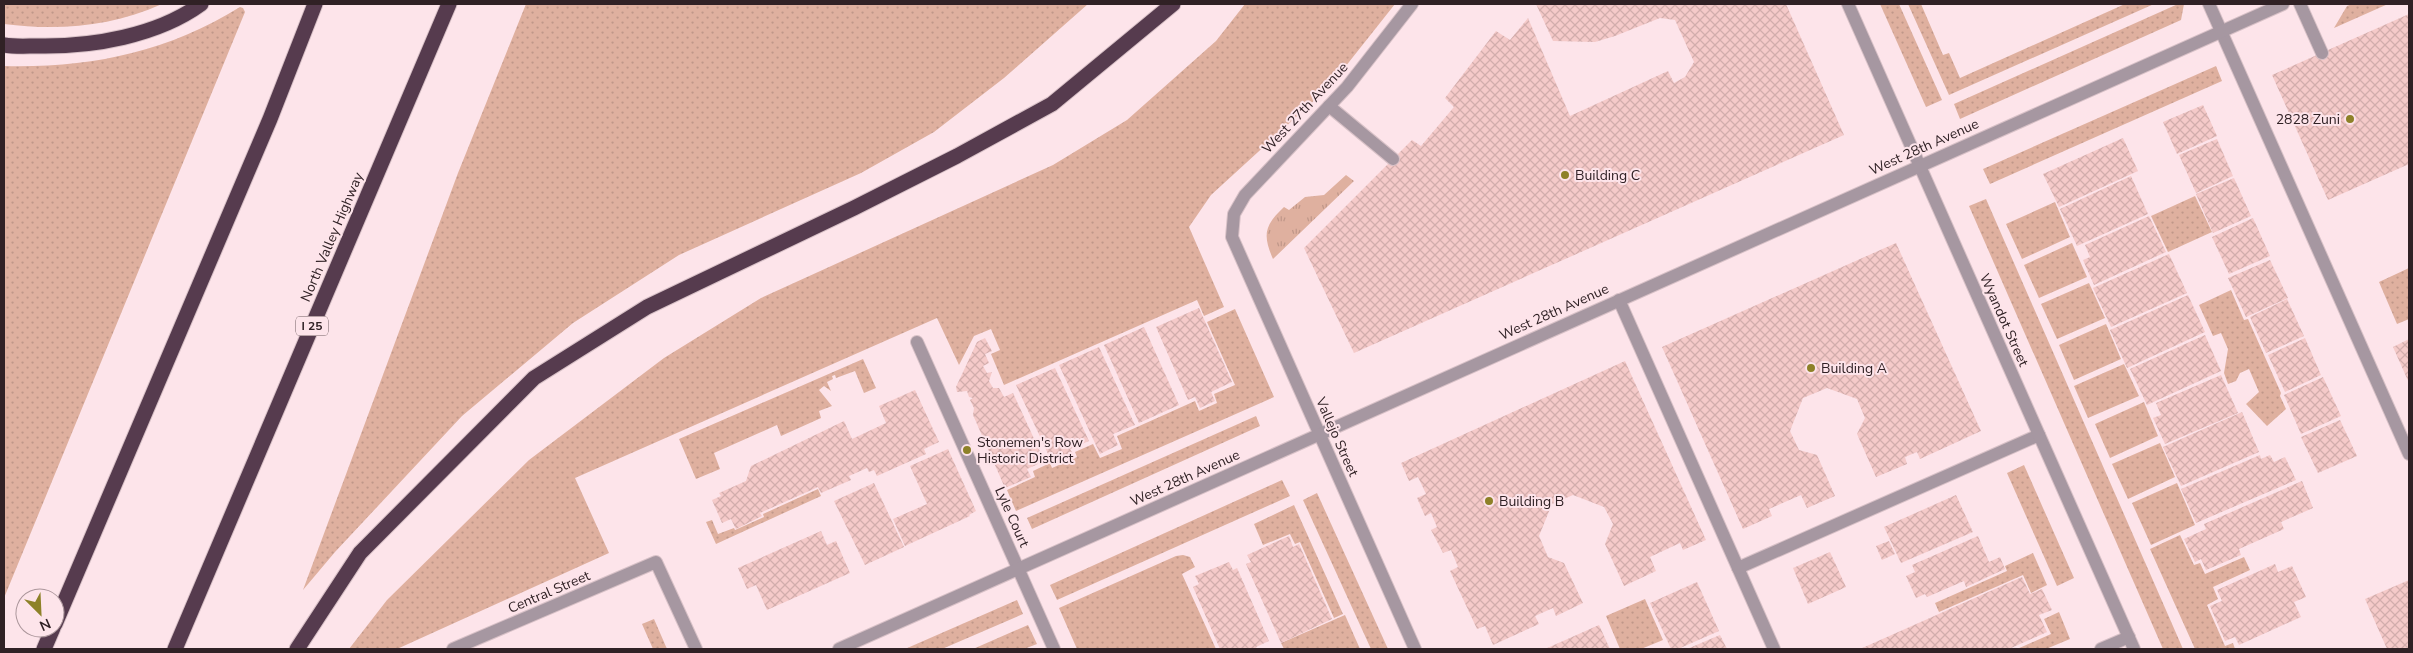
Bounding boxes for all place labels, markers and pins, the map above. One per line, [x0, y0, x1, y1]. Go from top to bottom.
place label: 2828 Zuni [2276, 110, 2340, 129]
marker: 2828 Zuni [2344, 113, 2356, 125]
place label: Building C [1575, 166, 1640, 185]
marker: Building C [1559, 169, 1571, 181]
place label: Building A [1821, 359, 1887, 378]
marker: Building A [1805, 362, 1817, 374]
place label: Stonemen's Row Historic District [977, 433, 1083, 468]
marker: Stonemen's Row Historic District [961, 444, 973, 456]
place label: Building B [1499, 492, 1564, 511]
marker: Building B [1483, 495, 1495, 507]

